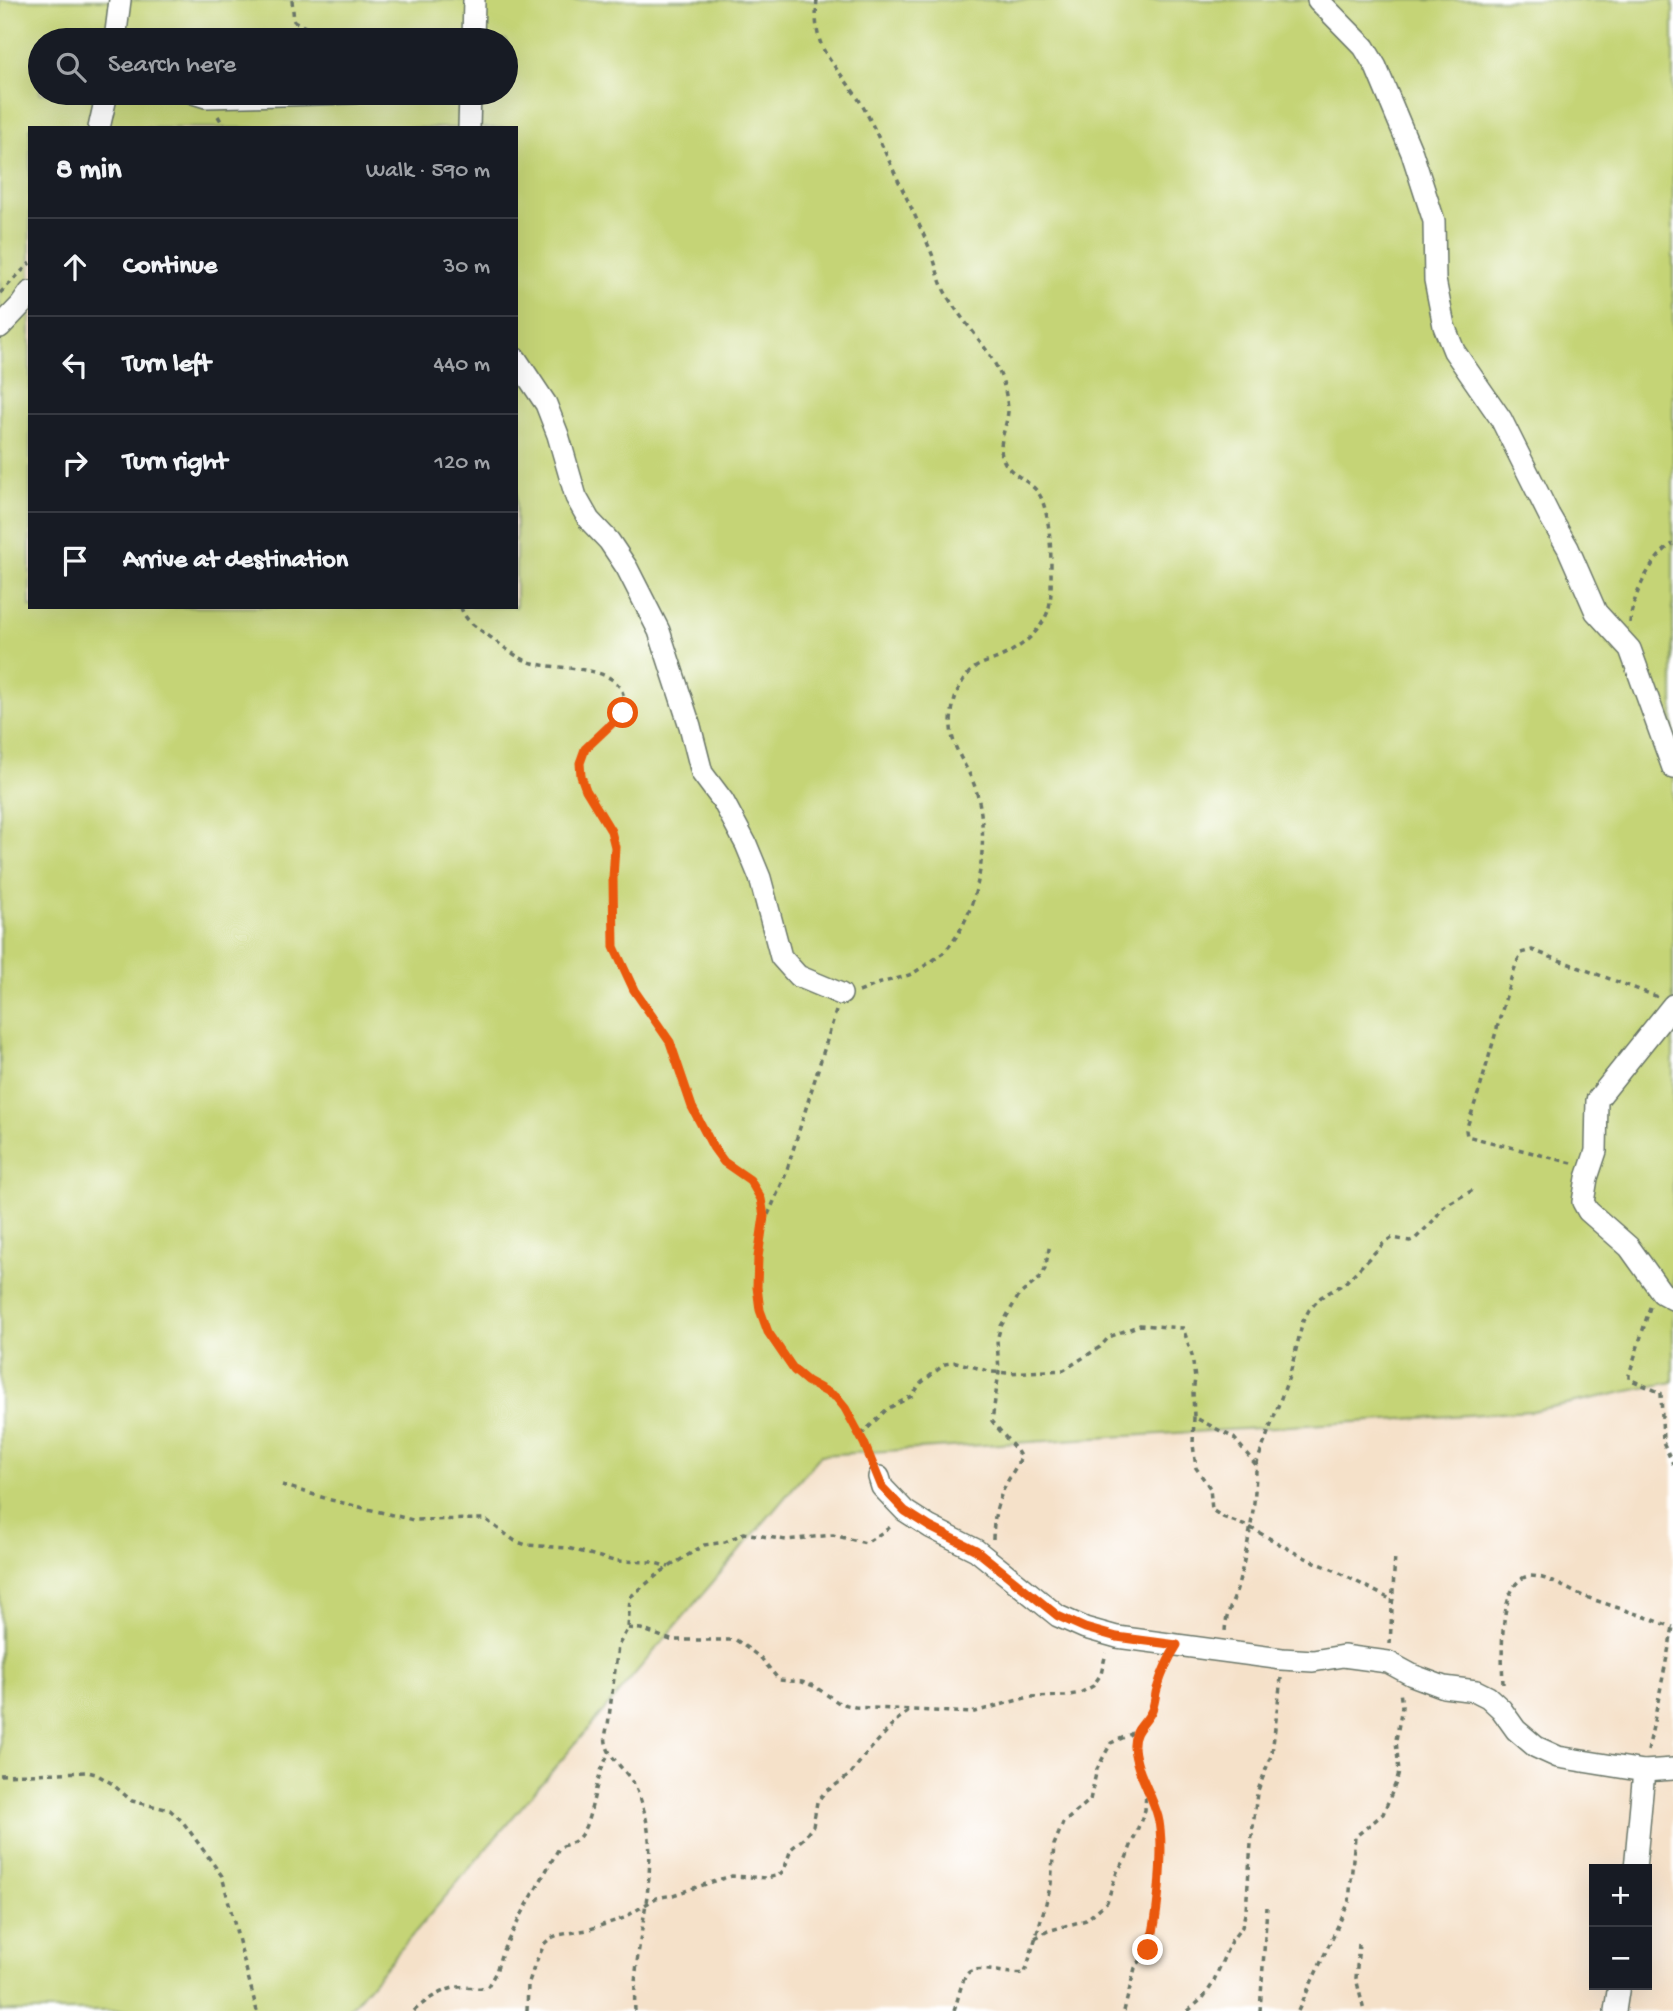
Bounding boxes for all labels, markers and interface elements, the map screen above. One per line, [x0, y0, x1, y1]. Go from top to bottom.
search box [28, 28, 518, 105]
icon: search [52, 48, 90, 86]
text: Search here [108, 51, 236, 82]
text: 8 min [56, 154, 122, 189]
text: Walk · 590 m [366, 158, 490, 185]
icon: ahead [56, 248, 94, 286]
text: Continue [123, 252, 217, 283]
text: 30 m [443, 254, 490, 281]
icon: left [56, 346, 94, 384]
text: Turn left [123, 350, 211, 381]
text: 440 m [433, 352, 490, 379]
icon: right [56, 444, 94, 482]
text: Turn right [123, 448, 227, 479]
text: 120 m [435, 450, 490, 477]
icon: arrive [56, 542, 94, 580]
text: Arrive at destination [123, 546, 348, 577]
route start [607, 697, 638, 728]
map controls [1589, 1864, 1652, 1990]
button: + [1589, 1864, 1652, 1927]
button: − [1589, 1927, 1652, 1990]
route end [1132, 1934, 1163, 1965]

